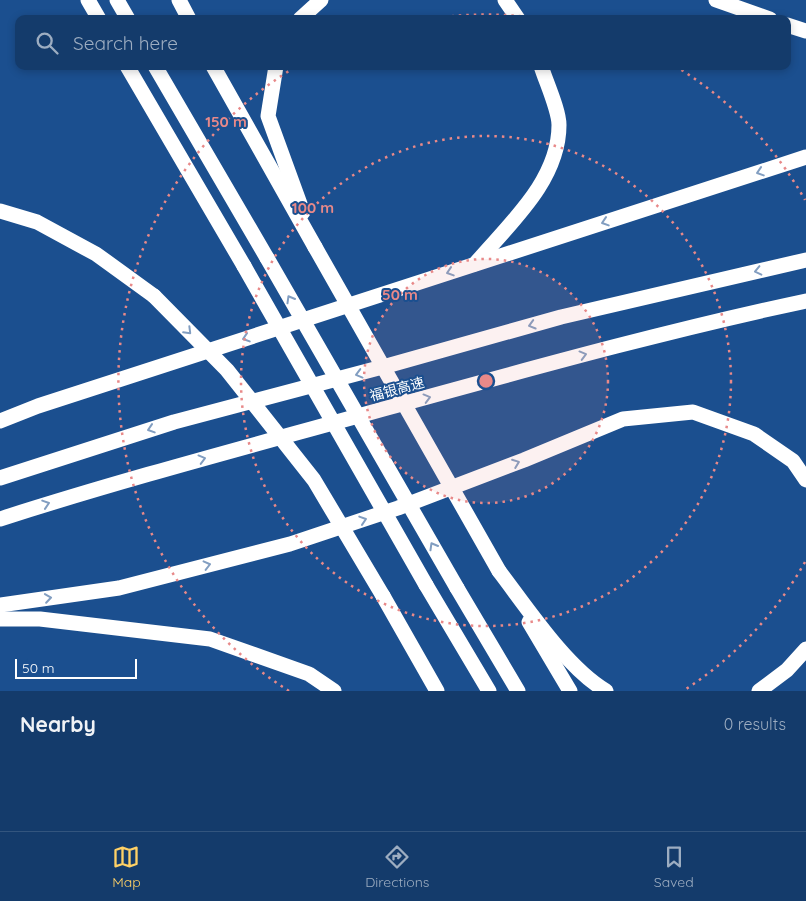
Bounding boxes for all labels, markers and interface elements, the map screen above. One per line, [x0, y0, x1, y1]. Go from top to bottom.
search box [15, 15, 791, 70]
icon: search [33, 29, 61, 57]
text: Search here [73, 31, 178, 55]
text: 150 m [205, 112, 247, 131]
one-way arrow [756, 166, 764, 176]
text: 100 m [292, 198, 334, 217]
one-way arrow [601, 216, 610, 226]
one-way arrow [754, 265, 763, 276]
one-way arrow [447, 266, 455, 276]
text: 50 m [382, 285, 418, 304]
one-way arrow [287, 295, 297, 304]
one-way arrow [529, 319, 537, 329]
one-way arrow [182, 325, 191, 334]
one-way arrow [242, 333, 251, 343]
one-way arrow [579, 350, 588, 361]
one-way arrow [355, 368, 364, 378]
centre of rings [477, 372, 495, 390]
street label: 福银高速 [368, 373, 426, 405]
one-way arrow [422, 393, 430, 403]
one-way arrow [148, 423, 156, 433]
one-way arrow [198, 454, 206, 464]
one-way arrow [511, 459, 519, 469]
one-way arrow [42, 500, 50, 510]
one-way arrow [358, 515, 367, 525]
one-way arrow [429, 542, 439, 551]
one-way arrow [203, 560, 212, 571]
one-way arrow [44, 593, 53, 603]
scale bar [15, 656, 138, 679]
text: 50 m [22, 659, 55, 677]
text: Nearby [20, 711, 96, 737]
text: 0 results [724, 714, 786, 734]
tab: Map [112, 843, 141, 891]
tab: Directions [365, 843, 429, 891]
tab: Saved [654, 843, 694, 891]

